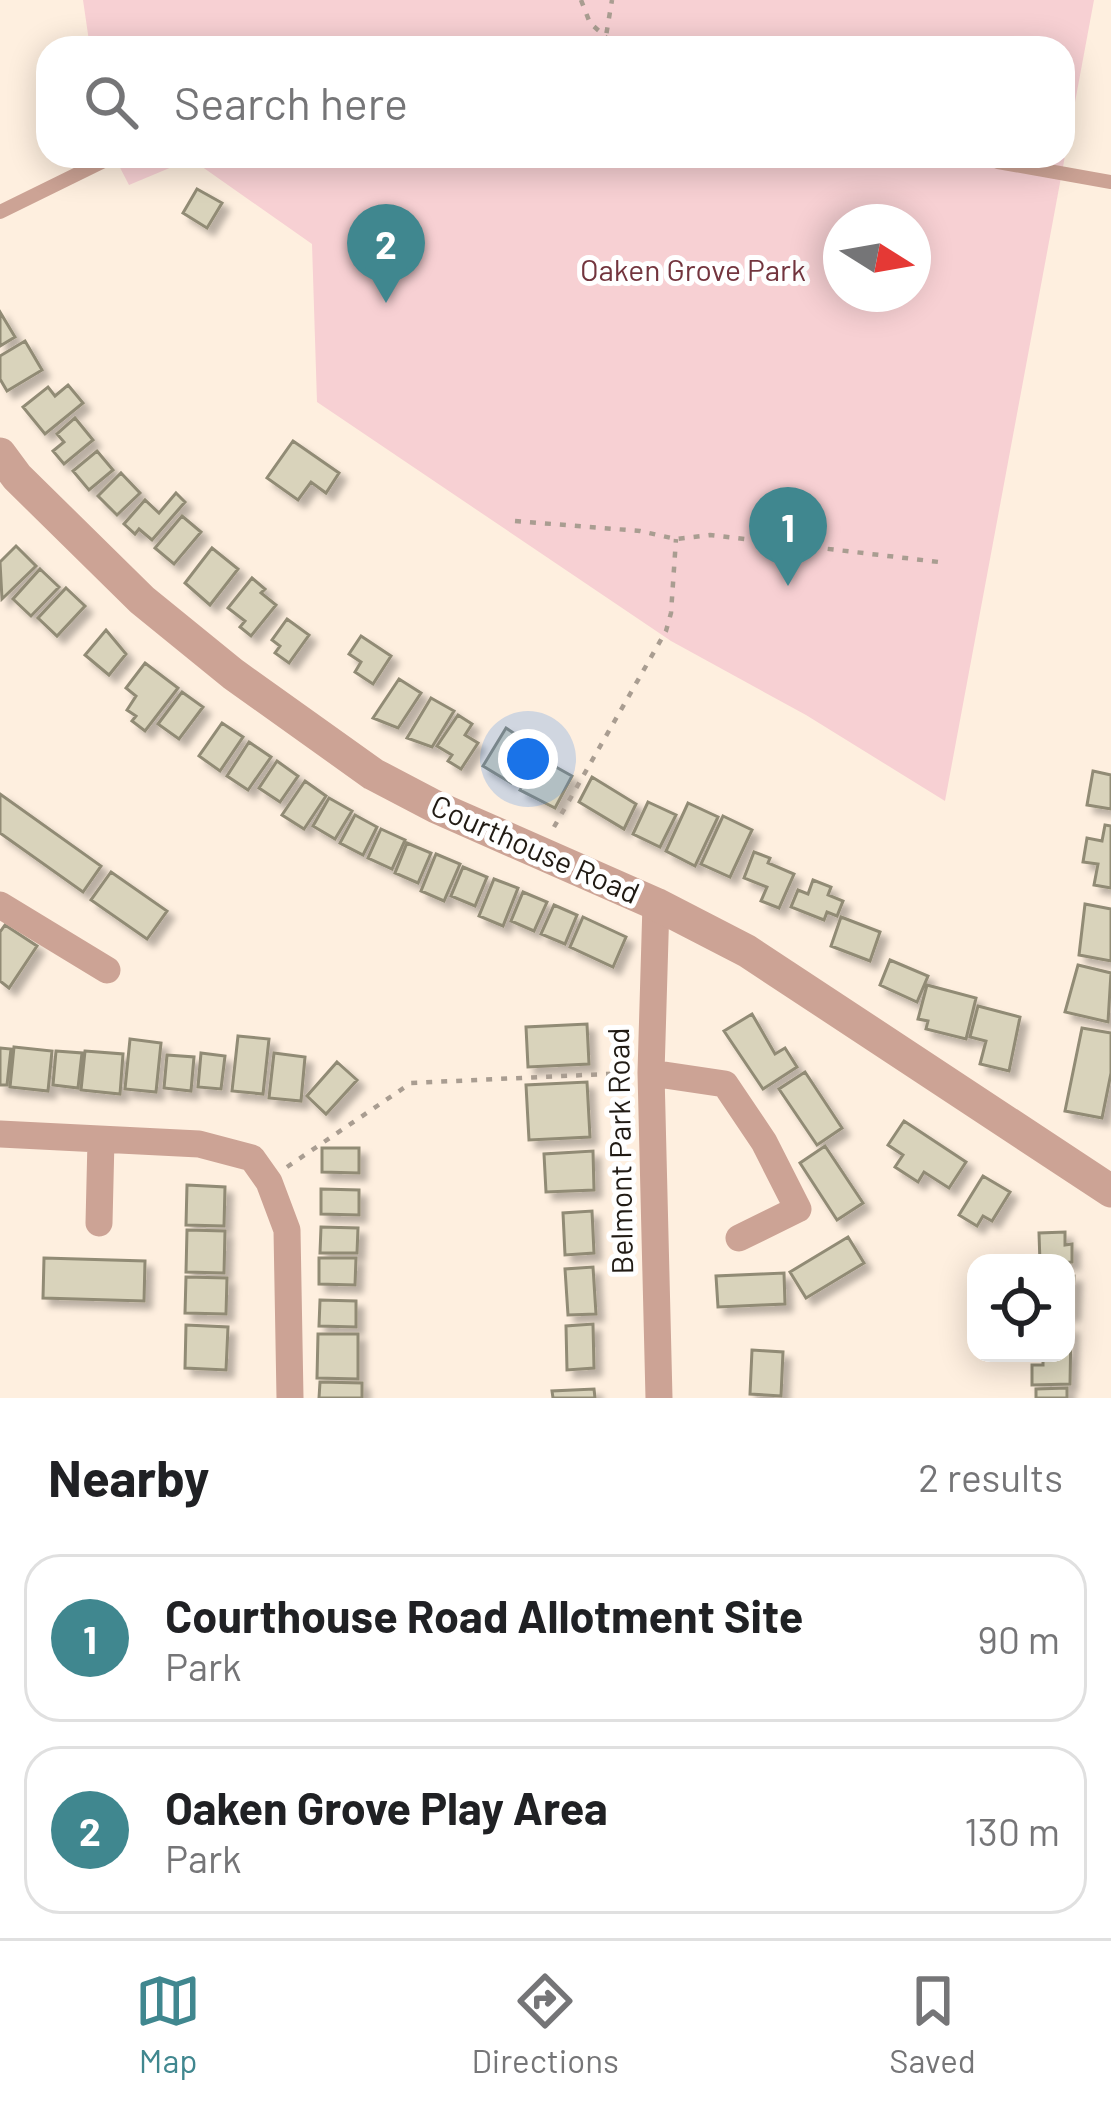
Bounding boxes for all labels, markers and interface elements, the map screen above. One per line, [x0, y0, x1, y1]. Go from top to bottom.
search box [36, 36, 1075, 168]
icon: search [78, 69, 144, 135]
text: Search here [174, 75, 408, 129]
pin: 2 [347, 204, 425, 303]
north arrow [823, 204, 931, 312]
park label: Oaken Grove Park [580, 251, 806, 287]
pin: 1 [749, 487, 827, 586]
your location [498, 729, 558, 789]
street label: Courthouse Road [426, 786, 645, 910]
street label: Belmont Park Road [599, 1027, 639, 1275]
map controls [967, 1254, 1075, 1362]
button: locate [967, 1254, 1075, 1362]
text: Nearby [48, 1446, 209, 1507]
text: 2 results [918, 1453, 1063, 1500]
text: Courthouse Road Allotment Site [165, 1588, 803, 1642]
text: 1 [83, 1615, 97, 1662]
text: 90 m [978, 1615, 1060, 1662]
text: Park [165, 1642, 242, 1689]
text: Oaken Grove Play Area [165, 1780, 608, 1834]
text: 2 [79, 1807, 101, 1854]
text: 130 m [964, 1807, 1060, 1854]
text: Park [165, 1834, 242, 1881]
tab: Map [135, 1968, 201, 2080]
tab: Directions [471, 1968, 619, 2080]
tab: Saved [889, 1968, 976, 2080]

